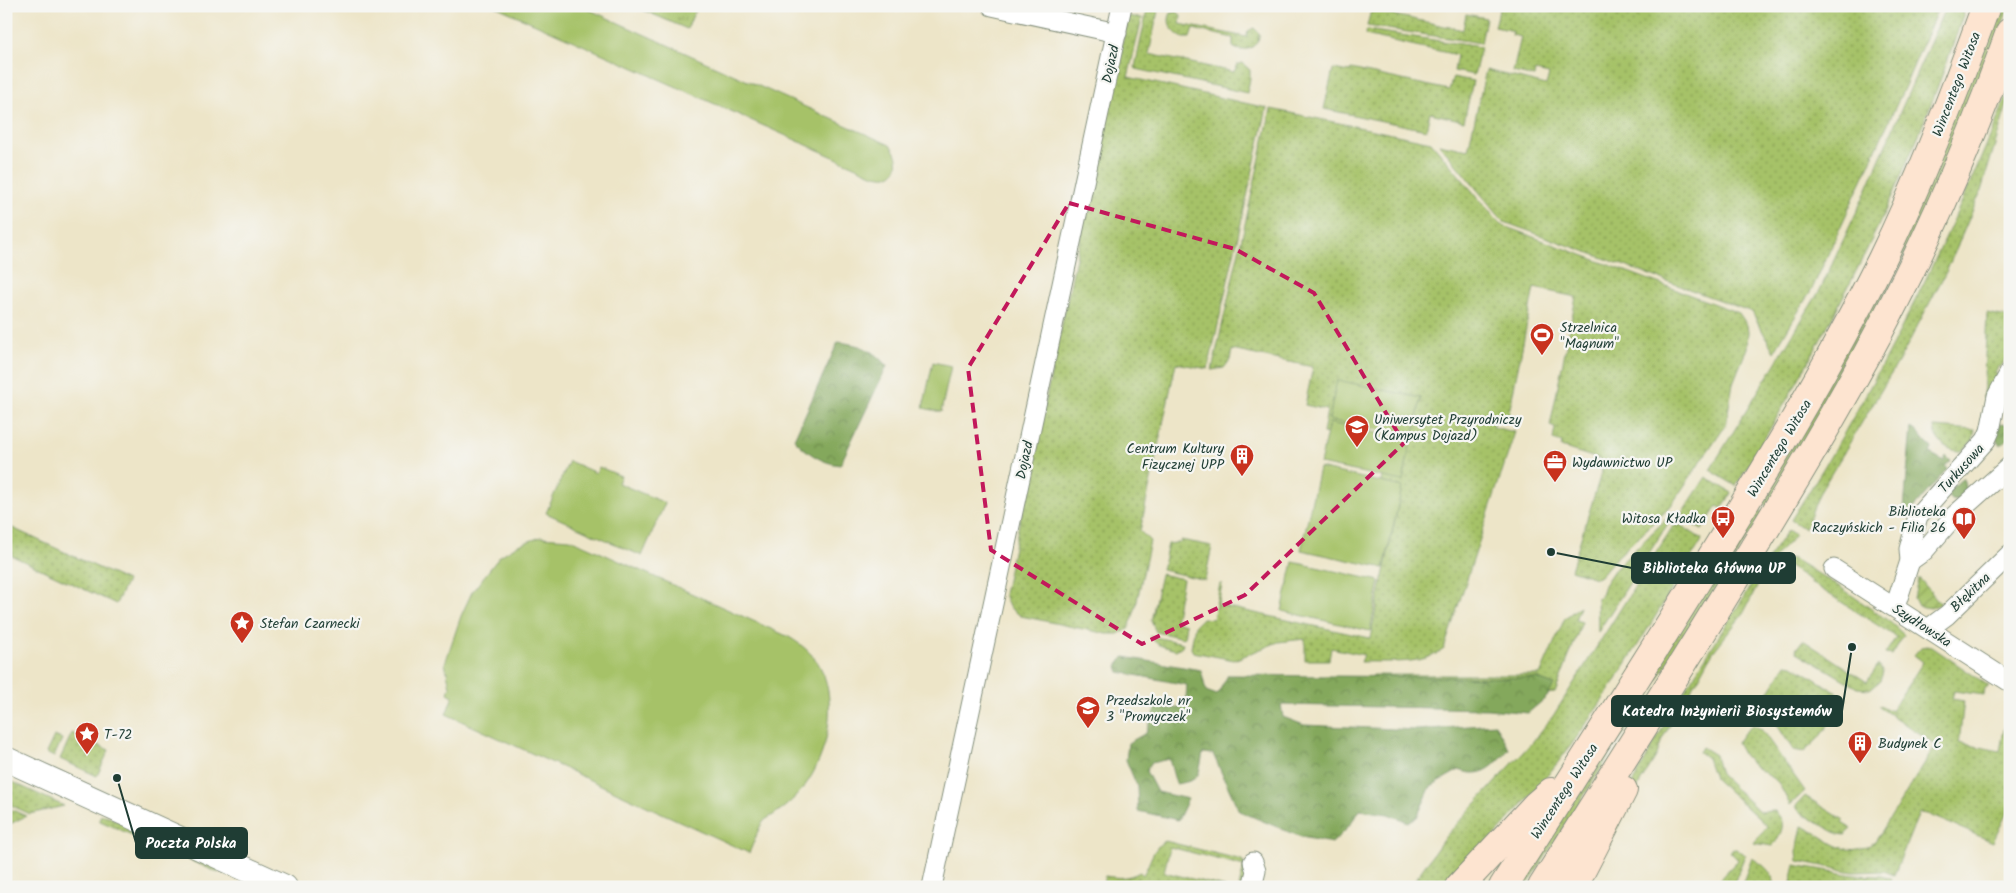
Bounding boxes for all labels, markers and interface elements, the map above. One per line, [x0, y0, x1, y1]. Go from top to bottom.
street label: Wincentego Witosa [1927, 29, 1987, 140]
street label: Dojazd [1096, 42, 1126, 85]
place label: Strzelnica "Magnum" [1560, 317, 1619, 355]
sports icon: Strzelnica "Magnum" [1529, 322, 1555, 356]
street label: Wincentego Witosa [1742, 395, 1818, 502]
place label: Uniwersytet Przyrodniczy (Kampus Dojazd) [1374, 409, 1522, 447]
school or university icon: Uniwersytet Przyrodniczy (Kampus Dojazd) [1344, 414, 1370, 448]
street label: Dojazd [1010, 438, 1040, 481]
place label: Centrum Kultury Fizycznej UPP [1127, 438, 1224, 476]
street label: Turkusowa [1933, 439, 1990, 498]
building icon: Centrum Kultury Fizycznej UPP [1229, 443, 1255, 477]
office icon: Wydawnictwo UP [1542, 449, 1568, 483]
place label: Wydawnictwo UP [1572, 452, 1673, 474]
place label: Biblioteka Raczyńskich - Filia 26 [1812, 501, 1946, 539]
bus stop icon: Witosa Kładka [1710, 505, 1736, 539]
library icon: Biblioteka Raczyńskich - Filia 26 [1951, 506, 1977, 540]
place label: Witosa Kładka [1622, 508, 1706, 530]
callout: Biblioteka Główna UP [1632, 553, 1795, 583]
text: Biblioteka Główna UP [1643, 557, 1786, 581]
street label: Błękitna [1945, 568, 1996, 618]
street label: Szydłowska [1887, 598, 1956, 653]
place icon: Stefan Czarnecki [229, 610, 255, 644]
place label: Stefan Czarnecki [260, 613, 360, 635]
place label: Przedszkole nr 3 "Promyczek" [1106, 690, 1192, 728]
school or university icon: Przedszkole nr 3 "Promyczek" [1075, 695, 1101, 729]
callout: Katedra Inżynierii Biosystemów [1612, 696, 1842, 726]
text: Katedra Inżynierii Biosystemów [1622, 700, 1832, 724]
place icon: T-72 [74, 721, 100, 755]
place label: T-72 [104, 724, 133, 746]
building icon: Budynek C [1847, 730, 1873, 764]
place label: Budynek C [1878, 733, 1942, 755]
street label: Wincentego Witosa [1525, 739, 1604, 844]
callout: Poczta Polska [136, 828, 247, 858]
text: Poczta Polska [146, 832, 237, 856]

